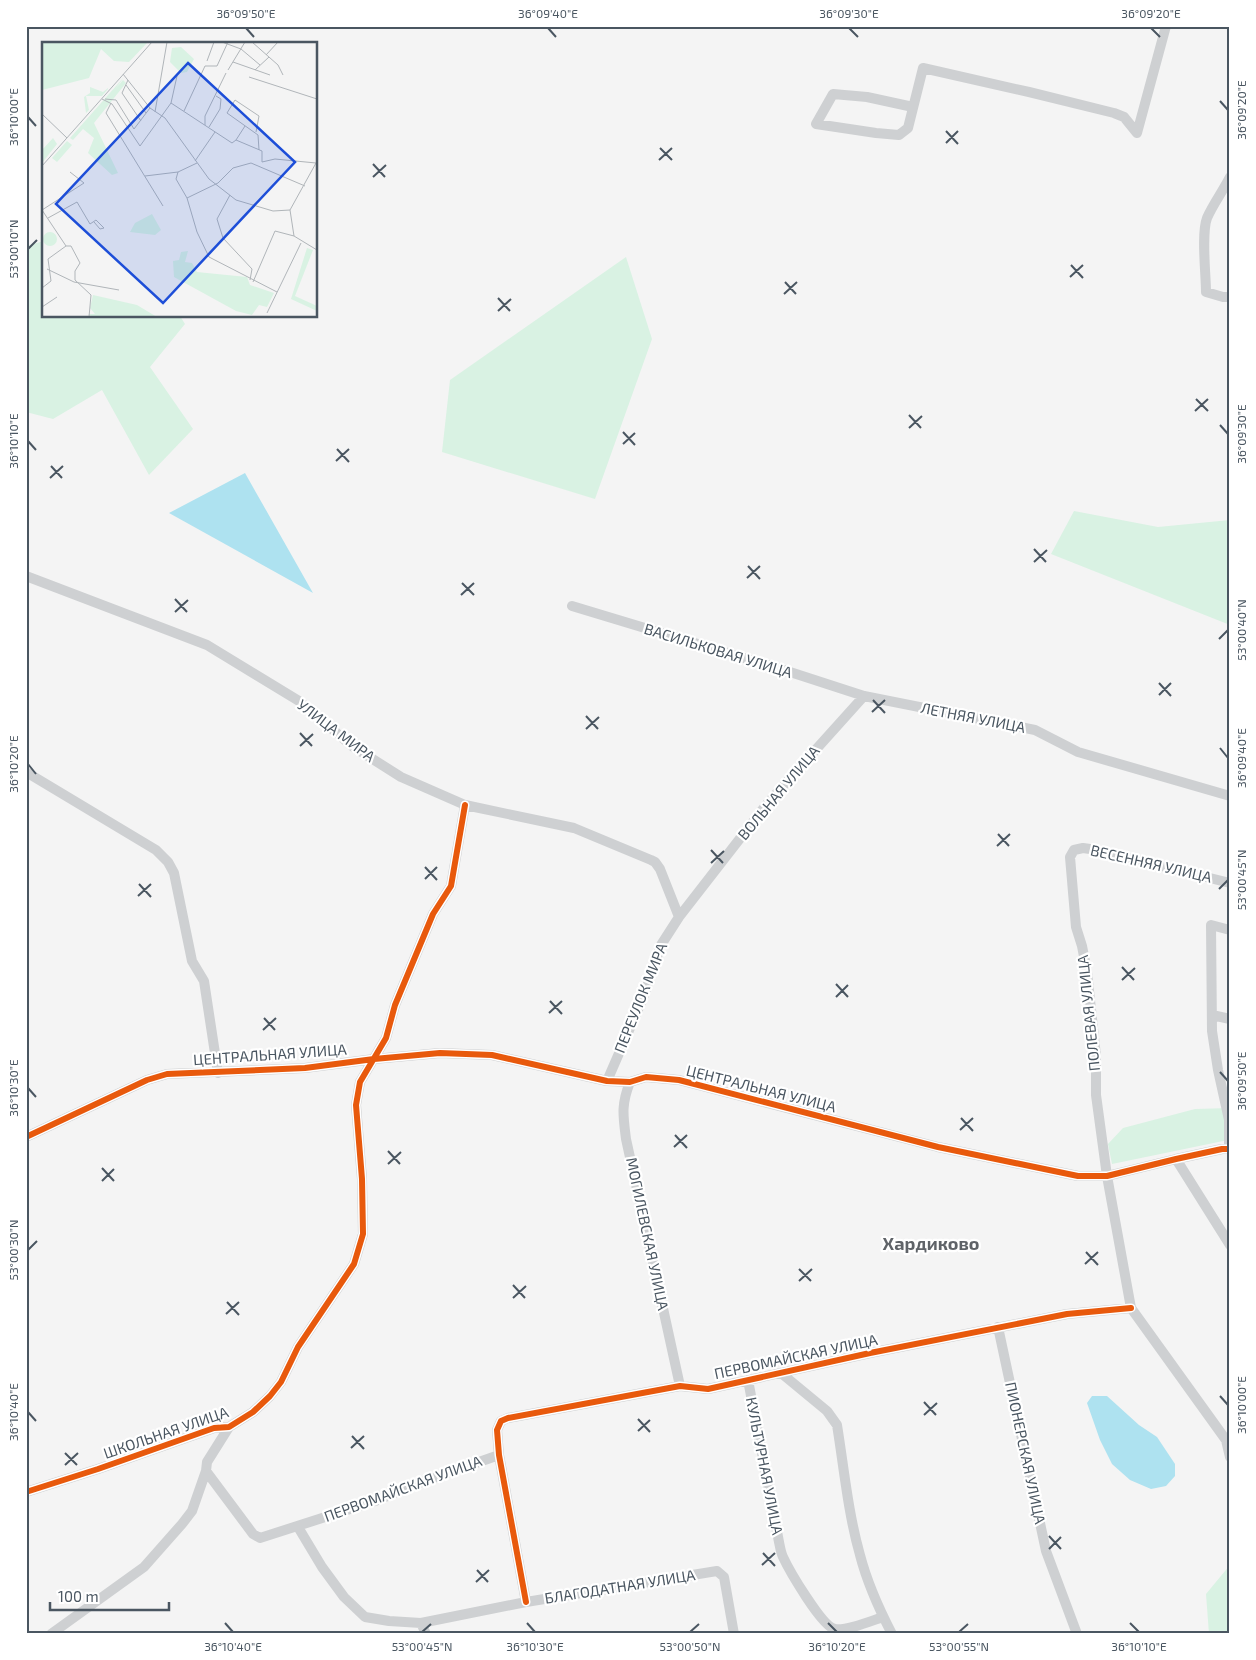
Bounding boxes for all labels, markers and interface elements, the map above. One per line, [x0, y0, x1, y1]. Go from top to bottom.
text: 36°09'50"E [216, 6, 276, 20]
text: 36°09'40"E [518, 6, 578, 20]
text: 36°09'30"E [819, 6, 879, 20]
text: 36°09'20"E [1121, 6, 1181, 20]
inset map [42, 42, 318, 318]
text: 36°09'20"E [1234, 80, 1248, 140]
text: 36°10'00"E [6, 88, 20, 146]
text: 53°00'10"N [6, 219, 20, 279]
text: 36°09'30"E [1234, 404, 1248, 464]
text: 36°10'10"E [6, 413, 20, 469]
text: 53°00'40"N [1234, 599, 1248, 661]
street label: ВАСИЛЬКОВАЯ УЛИЦА [642, 619, 795, 681]
street label: УЛИЦА МИРА [294, 695, 380, 766]
street label: ЛЕТНЯЯ УЛИЦА [919, 698, 1028, 736]
text: 36°09'40"E [1234, 728, 1248, 788]
text: 36°10'20"E [6, 735, 20, 793]
street label: ВОЛЬНАЯ УЛИЦА [734, 741, 823, 843]
street label: ВЕСЕННЯЯ УЛИЦА [1089, 840, 1214, 886]
text: 53°00'45"N [1234, 850, 1248, 910]
street label: ПЕРЕУЛОК МИРА [610, 939, 671, 1055]
street label: ПОЛЕВАЯ УЛИЦА [1073, 953, 1103, 1072]
street label: ЦЕНТРАЛЬНАЯ УЛИЦА [193, 1040, 348, 1068]
text: 36°09'50"E [1234, 1051, 1248, 1111]
text: 36°10'30"E [6, 1059, 20, 1117]
street label: ЦЕНТРАЛЬНАЯ УЛИЦА [684, 1061, 839, 1116]
street label: МОГИЛЕВСКАЯ УЛИЦА [623, 1156, 673, 1313]
text: 53°00'30"N [6, 1219, 20, 1281]
district label: Хардиково [883, 1232, 979, 1254]
street label: ПЕРВОМАЙСКАЯ УЛИЦА [712, 1330, 880, 1382]
text: 36°10'00"E [1234, 1376, 1248, 1434]
street label: ПИОНЕРСКАЯ УЛИЦА [1002, 1380, 1050, 1526]
text: 36°10'40"E [6, 1383, 20, 1441]
street label: КУЛЬТУРНАЯ УЛИЦА [743, 1395, 787, 1537]
street label: ШКОЛЬНАЯ УЛИЦА [101, 1402, 231, 1462]
street label: ПЕРВОМАЙСКАЯ УЛИЦА [321, 1451, 485, 1525]
street label: БЛАГОДАТНАЯ УЛИЦА [543, 1565, 697, 1607]
scale bar [50, 1580, 169, 1612]
text: 100 m [58, 1587, 99, 1605]
text: 36°10'40"E [204, 1639, 262, 1653]
text: 53°00'45"N [392, 1639, 452, 1653]
text: 36°10'30"E [506, 1639, 564, 1653]
text: 53°00'50"N [660, 1639, 720, 1653]
text: 36°10'20"E [808, 1639, 866, 1653]
text: 53°00'55"N [929, 1639, 989, 1653]
text: 36°10'10"E [1111, 1639, 1167, 1653]

